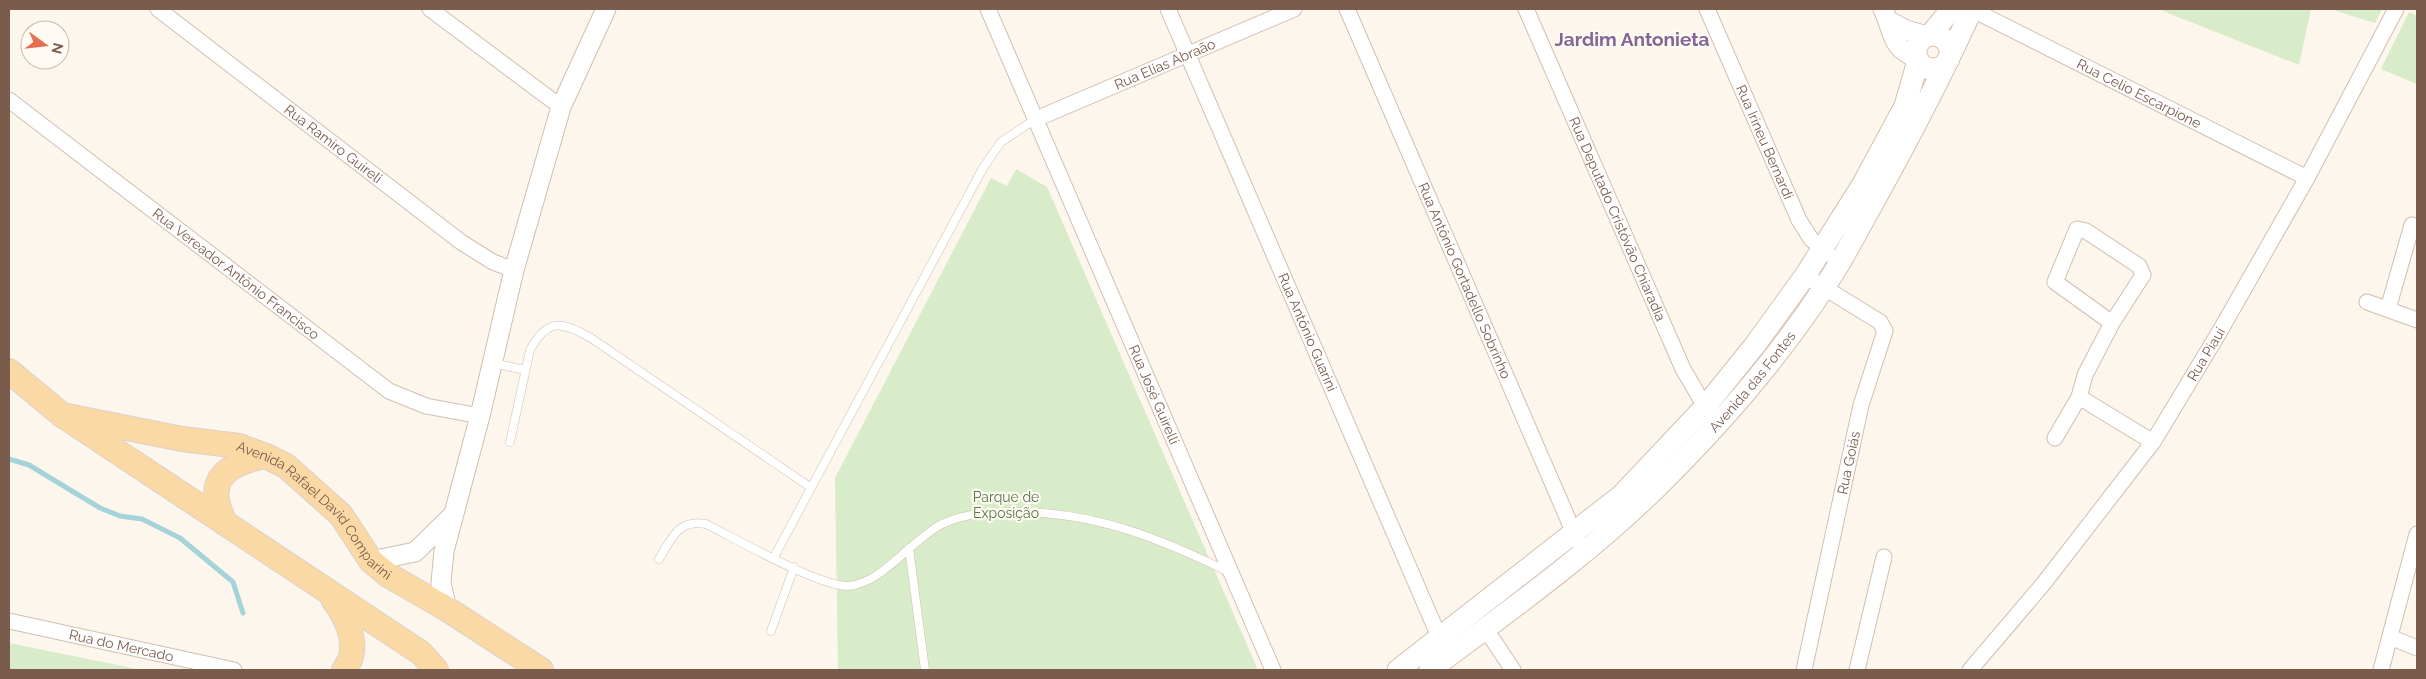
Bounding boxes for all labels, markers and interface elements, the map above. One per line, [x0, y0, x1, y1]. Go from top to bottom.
north arrow [20, 20, 70, 70]
district label: Jardim Antonieta [1555, 28, 1709, 50]
street label: Rua Elias Abraão [1112, 36, 1218, 93]
text: N [48, 41, 67, 56]
street label: Rua Celio Escarpione [2074, 56, 2204, 131]
street label: Rua Irineu Bernardi [1733, 82, 1797, 202]
street label: Rua Ramiro Guireli [281, 101, 385, 186]
street label: Rua Deputado Cristóvão Chiaradia [1566, 114, 1669, 323]
street label: Rua Antônio Gortadello Sobrinho [1415, 180, 1514, 381]
street label: Rua Vereador Antônio Francisco [149, 205, 323, 343]
street label: Rua Antônio Guarini [1275, 271, 1340, 394]
street label: Rua Piauí [2184, 324, 2229, 384]
street label: Avenida das Fontes [1706, 328, 1799, 436]
street label: Rua José Guirelli [1126, 342, 1183, 447]
street label: Rua Goiás [1834, 429, 1863, 496]
street label: Avenida Rafael David Comparini [234, 438, 394, 583]
park label: Parque de Exposição [973, 489, 1039, 521]
street label: Rua do Mercado [68, 626, 175, 665]

